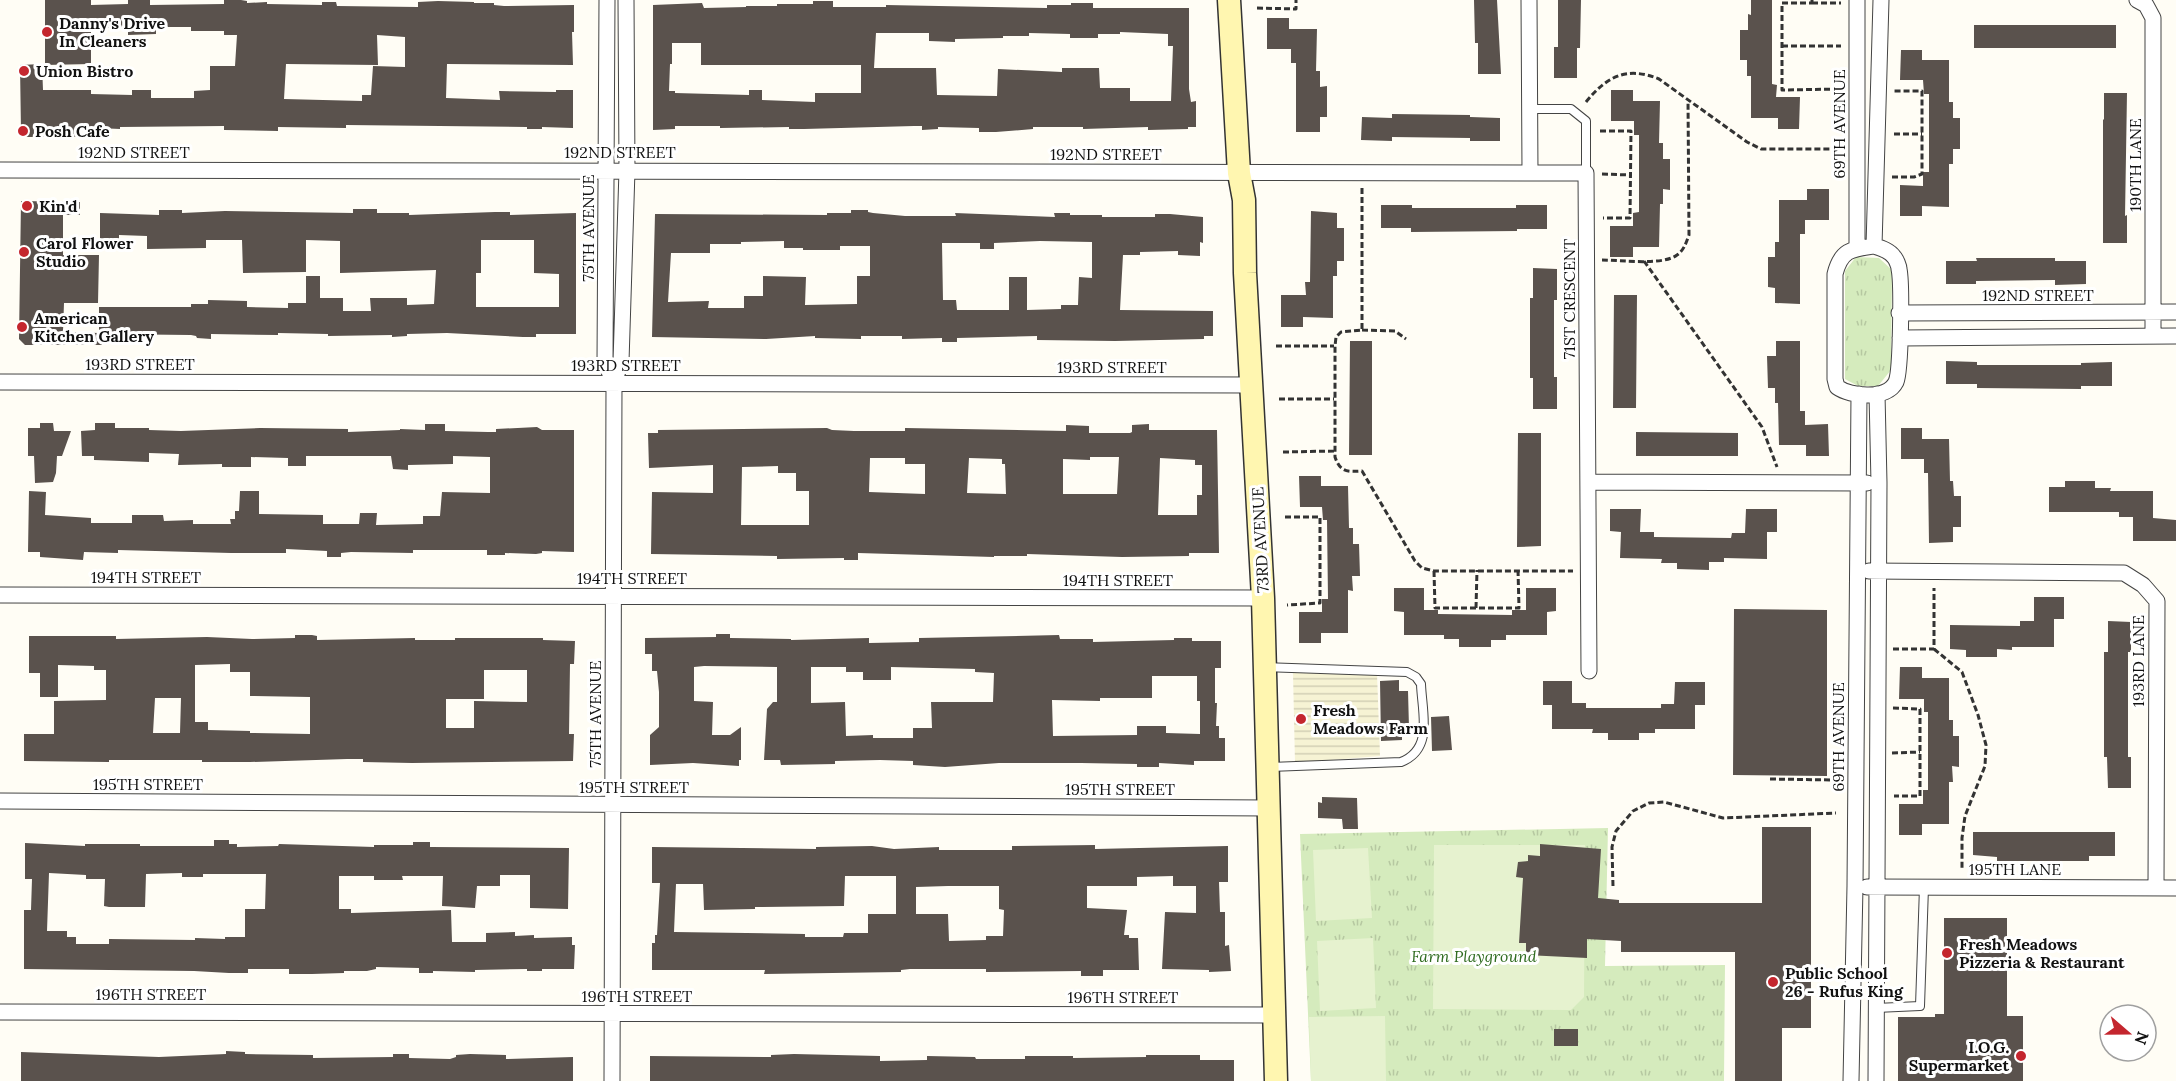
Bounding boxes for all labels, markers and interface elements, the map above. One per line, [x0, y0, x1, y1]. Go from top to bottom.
place label: Danny's Drive In Cleaners [59, 13, 165, 51]
marker: Danny's Drive In Cleaners [40, 25, 54, 39]
place label: Union Bistro [36, 61, 133, 81]
marker: Union Bistro [17, 64, 31, 78]
street label: 69TH AVENUE [1829, 69, 1849, 179]
street label: 190TH LANE [2125, 118, 2145, 212]
place label: Posh Cafe [35, 121, 110, 141]
marker: Posh Cafe [16, 124, 30, 138]
street label: 192ND STREET [78, 142, 190, 162]
street label: 192ND STREET [564, 142, 676, 162]
street label: 192ND STREET [1050, 144, 1162, 164]
street label: 75TH AVENUE [578, 174, 598, 282]
place label: Kin'd [39, 196, 78, 216]
marker: Kin'd [20, 199, 34, 213]
place label: Carol Flower Studio [36, 233, 134, 271]
street label: 71ST CRESCENT [1559, 239, 1579, 359]
marker: Carol Flower Studio [17, 245, 31, 259]
street label: 192ND STREET [1982, 285, 2094, 305]
place label: American Kitchen Gallery [34, 308, 154, 346]
marker: American Kitchen Gallery [15, 320, 29, 334]
street label: 193RD STREET [85, 354, 195, 374]
street label: 193RD STREET [571, 355, 681, 375]
street label: 193RD STREET [1057, 357, 1167, 377]
street label: 73RD AVENUE [1247, 486, 1273, 594]
street label: 194TH STREET [91, 567, 201, 587]
street label: 194TH STREET [577, 568, 687, 588]
street label: 194TH STREET [1063, 570, 1173, 590]
street label: 193RD LANE [2128, 615, 2148, 707]
street label: 75TH AVENUE [585, 660, 605, 768]
street label: 69TH AVENUE [1828, 682, 1848, 792]
place label: Fresh Meadows Farm [1313, 700, 1428, 738]
marker: Fresh Meadows Farm [1294, 712, 1308, 726]
street label: 195TH STREET [93, 774, 203, 794]
street label: 195TH STREET [579, 777, 689, 797]
street label: 195TH STREET [1065, 779, 1175, 799]
street label: 195TH LANE [1969, 859, 2061, 879]
place label: Fresh Meadows Pizzeria & Restaurant [1959, 934, 2125, 972]
park label: Farm Playground [1411, 946, 1537, 966]
marker: Fresh Meadows Pizzeria & Restaurant [1940, 946, 1954, 960]
place label: Public School 26 - Rufus King [1785, 963, 1904, 1001]
marker: Public School 26 - Rufus King [1766, 975, 1780, 989]
street label: 196TH STREET [96, 984, 206, 1004]
street label: 196TH STREET [582, 986, 692, 1006]
street label: 196TH STREET [1068, 987, 1178, 1007]
north arrow [2098, 1003, 2158, 1063]
text: N [2131, 1029, 2154, 1047]
place label: I.O.G. Supermarket [1909, 1037, 2009, 1075]
marker: I.O.G. Supermarket [2014, 1049, 2028, 1063]

